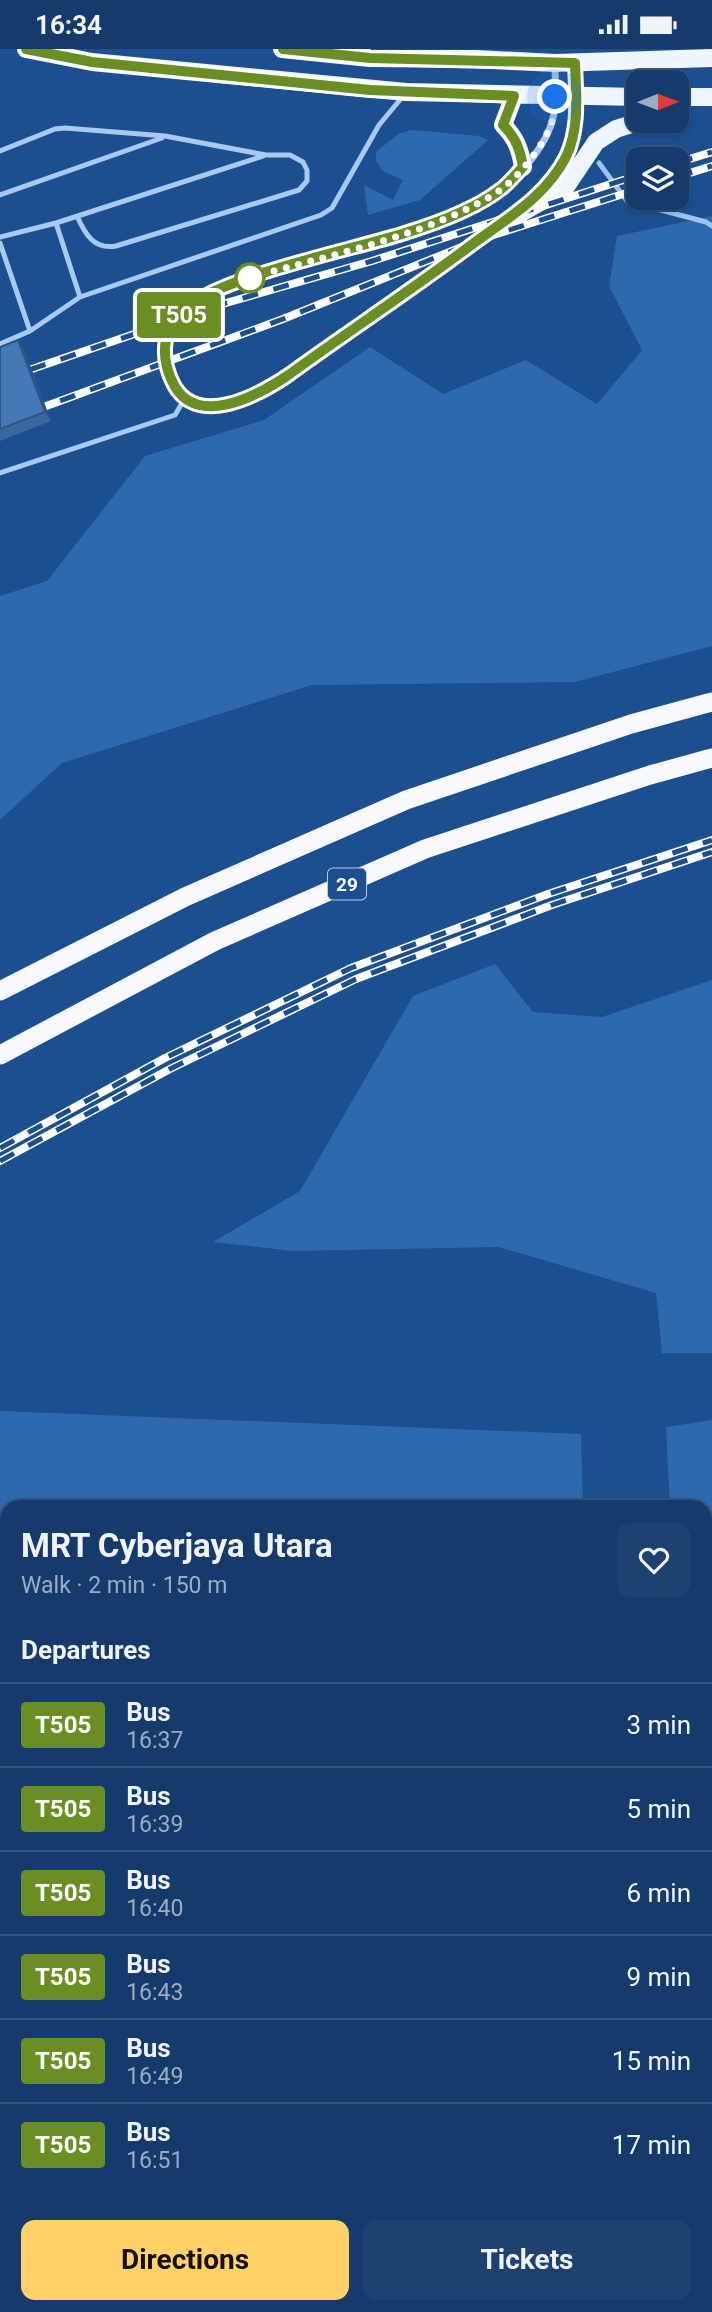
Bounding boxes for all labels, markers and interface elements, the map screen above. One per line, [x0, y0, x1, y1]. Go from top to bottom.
text: 16:34 [35, 10, 102, 40]
north arrow [626, 70, 690, 133]
map controls [626, 70, 689, 210]
your location [537, 79, 572, 114]
button: layers [626, 147, 689, 210]
unlabelled marker [235, 263, 265, 293]
line badge: T505 [130, 292, 228, 338]
text: T505 [151, 301, 207, 329]
road number: 29 [328, 869, 366, 899]
button: heart [617, 1523, 691, 1597]
text: MRT Cyberjaya Utara [21, 1526, 333, 1565]
text: Walk · 2 min · 150 m [21, 1572, 227, 1599]
text: Departures [21, 1635, 151, 1665]
text: Bus [126, 1697, 171, 1727]
text: 3 min [626, 1710, 691, 1740]
text: T505 [35, 1711, 91, 1739]
text: 16:37 [126, 1727, 183, 1754]
text: Bus [126, 1781, 171, 1811]
text: 5 min [626, 1794, 691, 1824]
text: T505 [35, 1795, 91, 1823]
text: 16:39 [126, 1811, 183, 1838]
text: Bus [126, 1865, 171, 1895]
text: 6 min [626, 1878, 691, 1908]
text: T505 [35, 1879, 91, 1907]
text: 16:40 [126, 1895, 183, 1922]
text: Bus [126, 1949, 171, 1979]
text: 9 min [626, 1962, 691, 1992]
text: T505 [35, 1963, 91, 1991]
text: 16:43 [126, 1979, 183, 2006]
text: Bus [126, 2033, 171, 2063]
text: 15 min [612, 2046, 691, 2076]
text: T505 [35, 2047, 91, 2075]
text: 16:49 [126, 2063, 183, 2090]
text: Bus [126, 2117, 171, 2147]
text: 17 min [612, 2130, 691, 2160]
text: T505 [35, 2131, 91, 2159]
text: 16:51 [126, 2147, 183, 2174]
button: Directions [21, 2220, 349, 2300]
button: Tickets [363, 2220, 691, 2300]

